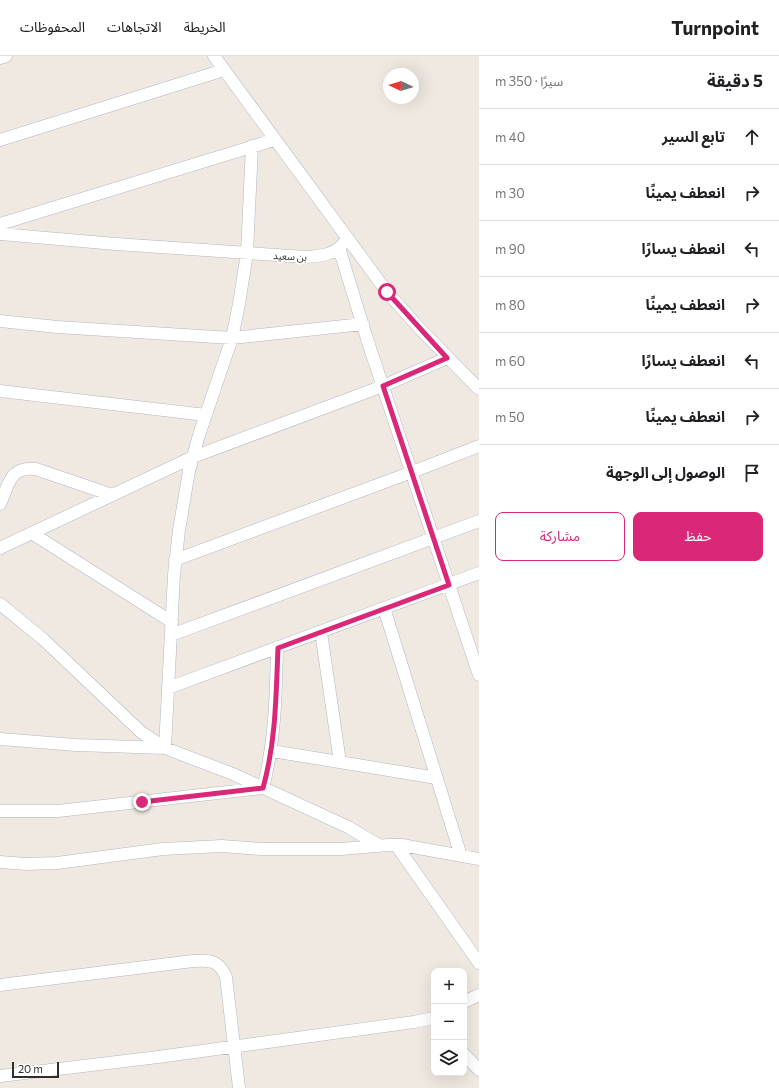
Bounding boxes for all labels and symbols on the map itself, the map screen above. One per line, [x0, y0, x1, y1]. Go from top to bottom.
north arrow [383, 68, 419, 104]
street label: بن سعيد [273, 249, 308, 263]
route start [378, 283, 396, 301]
route end [133, 793, 151, 811]
scale bar [12, 1060, 59, 1079]

